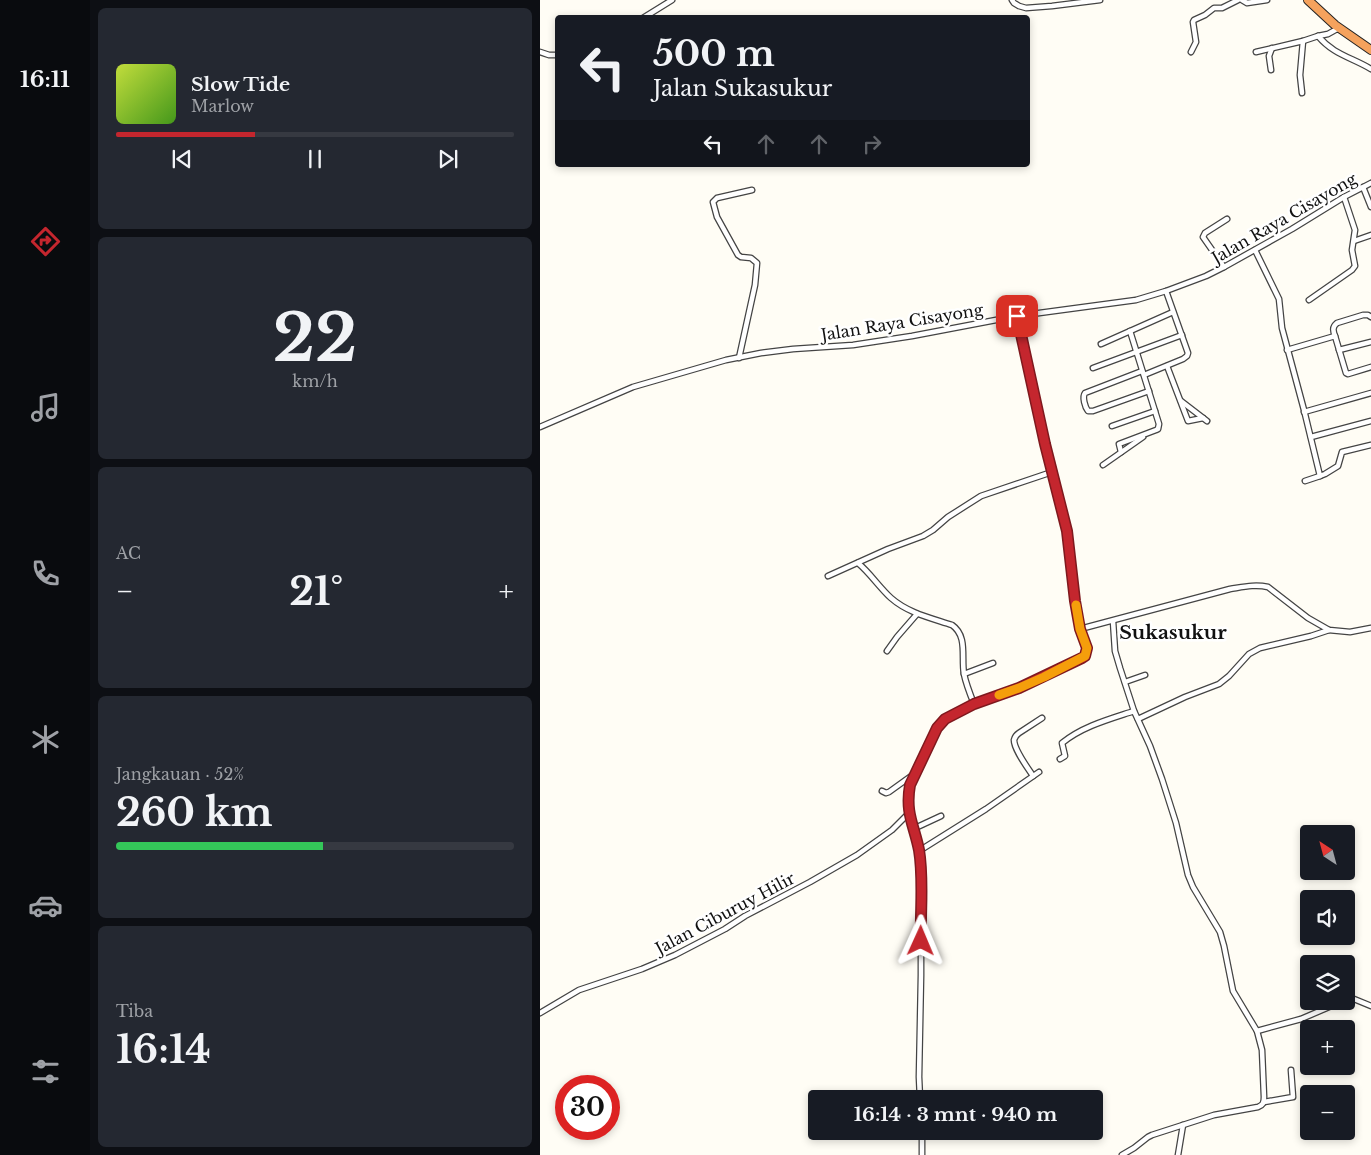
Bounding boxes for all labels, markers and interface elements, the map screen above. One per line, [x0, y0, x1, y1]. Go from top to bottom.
text: 500 m [653, 32, 775, 75]
icon: left [570, 35, 635, 100]
text: 16:11 [20, 66, 70, 93]
text: Slow Tide [191, 73, 290, 96]
text: Jalan Sukasukur [653, 75, 832, 102]
text: Marlow [191, 96, 254, 116]
icon: left [699, 130, 727, 158]
icon: ahead [752, 130, 780, 158]
icon: ahead [805, 130, 833, 158]
icon: right [858, 130, 886, 158]
icon: previous [168, 145, 196, 173]
icon: pause [301, 145, 329, 173]
icon: next [434, 145, 462, 173]
street label: Jalan Raya Cisayong [1206, 168, 1360, 269]
icon: directions [28, 224, 63, 259]
pin [996, 295, 1038, 337]
text: 22 [273, 298, 357, 379]
street label: Jalan Raya Cisayong [818, 299, 985, 345]
icon: arrive [1003, 302, 1031, 330]
text: km/h [292, 371, 338, 391]
icon: music [28, 390, 63, 425]
text: AC [116, 543, 141, 563]
icon: phone [28, 556, 63, 591]
text: 21° [289, 568, 343, 615]
text: − [116, 574, 134, 609]
text: + [499, 574, 514, 609]
district label: Sukasukur [1119, 621, 1227, 644]
icon: climate [28, 722, 63, 757]
text: Jangkauan · 52% [116, 764, 244, 784]
text: 260 km [116, 789, 272, 836]
north arrow [1300, 825, 1355, 880]
map controls [1300, 825, 1355, 1140]
street label: Jalan Ciburuy Hilir [650, 868, 798, 959]
icon: car [28, 888, 63, 923]
button: sound [1300, 890, 1355, 945]
position arrow [894, 914, 946, 966]
button: layers [1300, 955, 1355, 1010]
text: Tiba [116, 1001, 153, 1021]
button: + [1300, 1020, 1355, 1075]
text: 16:14 [116, 1026, 211, 1073]
icon: filters [28, 1054, 63, 1089]
speed limit sign: 30 [555, 1075, 620, 1140]
button: − [1300, 1085, 1355, 1140]
text: 16:14 · 3 mnt · 940 m [854, 1103, 1057, 1126]

